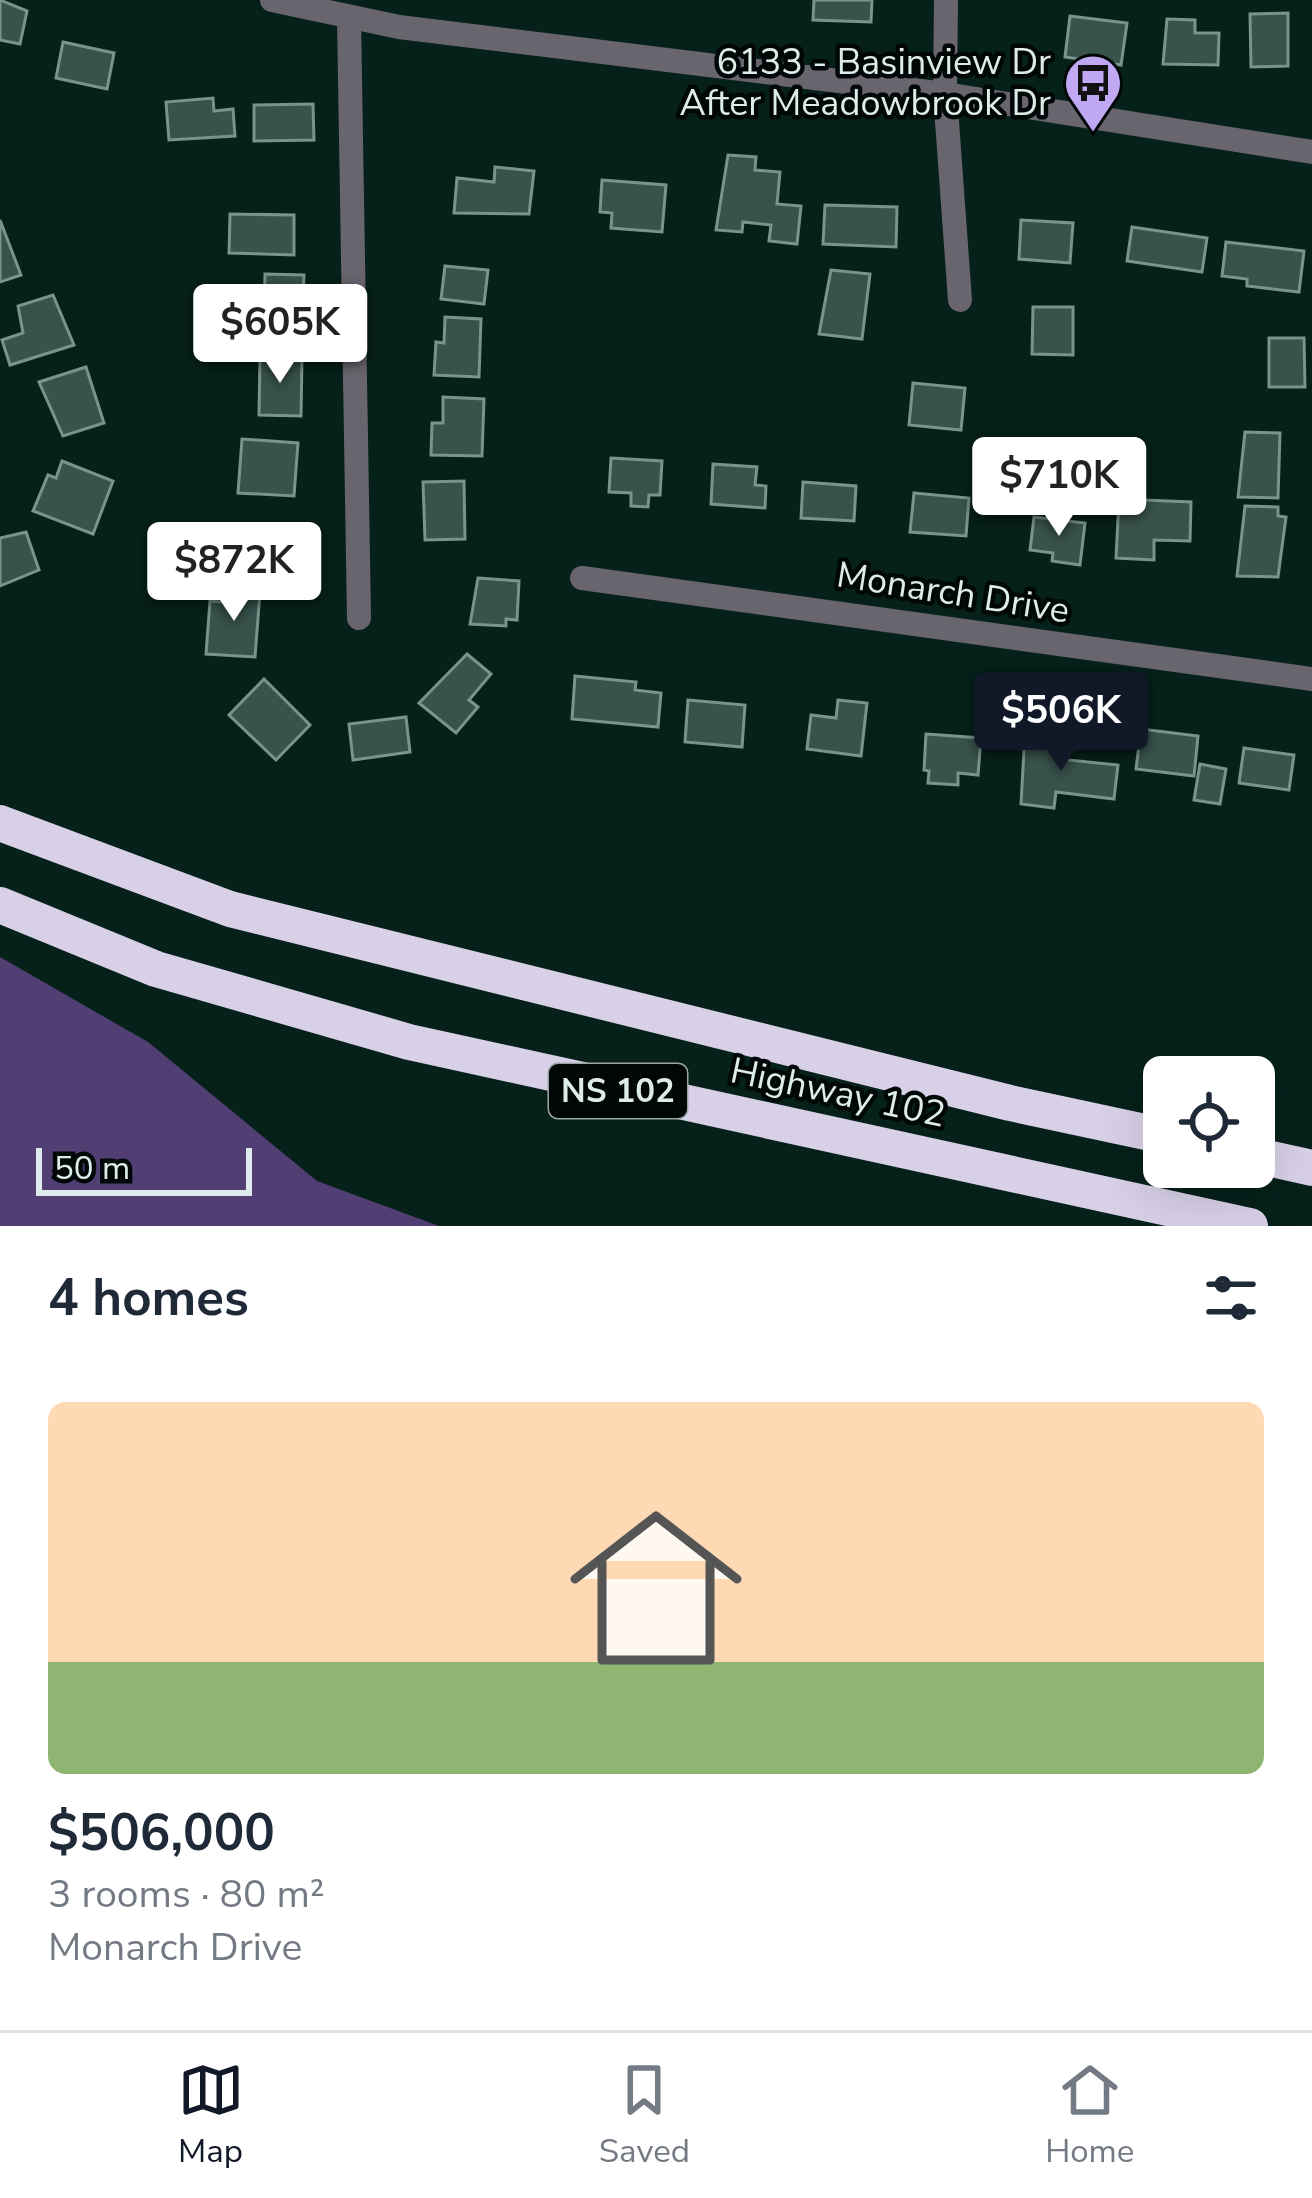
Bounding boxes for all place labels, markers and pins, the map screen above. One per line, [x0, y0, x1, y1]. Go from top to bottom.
place label: 6133 - Basinview Dr After Meadowbrook Dr [680, 38, 1051, 128]
bus stop icon: 6133 - Basinview Dr After Meadowbrook Dr [1062, 52, 1124, 134]
pin: $605K [196, 284, 364, 386]
pin: $710K [975, 437, 1143, 539]
pin: $872K [150, 522, 318, 624]
pin: $506K [977, 672, 1145, 774]

